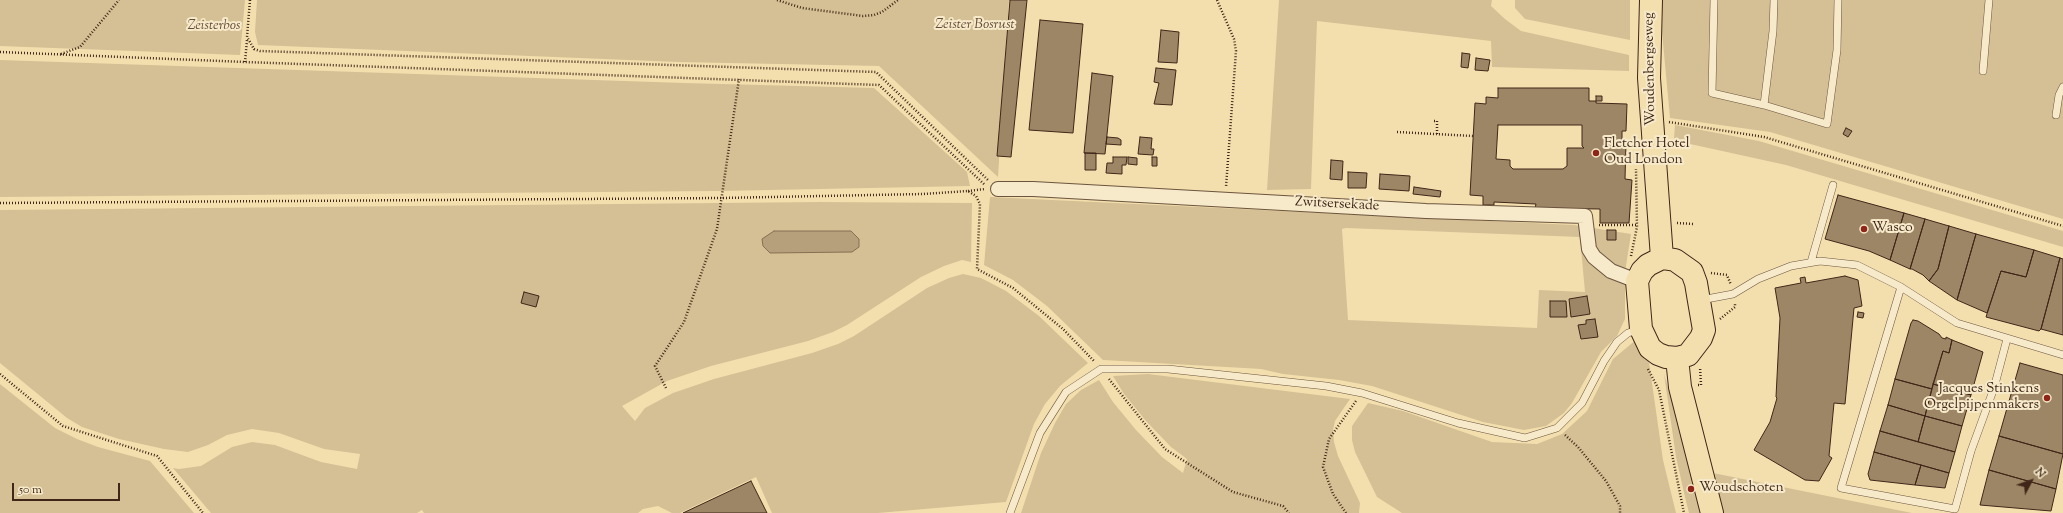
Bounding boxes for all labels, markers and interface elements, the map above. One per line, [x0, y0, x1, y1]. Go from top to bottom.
street label: Woudenbergseweg [1642, 12, 1660, 126]
park label: Zeister Bosrust [935, 18, 1015, 34]
park label: Zeisterbos [187, 19, 241, 35]
place label: Fletcher Hotel Oud London [1604, 137, 1690, 170]
marker: Fletcher Hotel Oud London [1591, 148, 1601, 158]
street label: Zwitsersekade [1294, 194, 1380, 216]
place label: Wasco [1872, 221, 1913, 237]
marker: Wasco [1859, 224, 1869, 234]
place label: Jacques Stinkens Orgelpijpenmakers [1924, 382, 2039, 414]
marker: Jacques Stinkens Orgelpijpenmakers [2042, 393, 2052, 403]
north arrow [2011, 461, 2051, 501]
text: N [2031, 465, 2049, 482]
scale bar [14, 475, 122, 501]
text: 50 m [19, 481, 42, 499]
place label: Woudschoten [1699, 481, 1784, 497]
marker: Woudschoten [1686, 484, 1696, 494]

